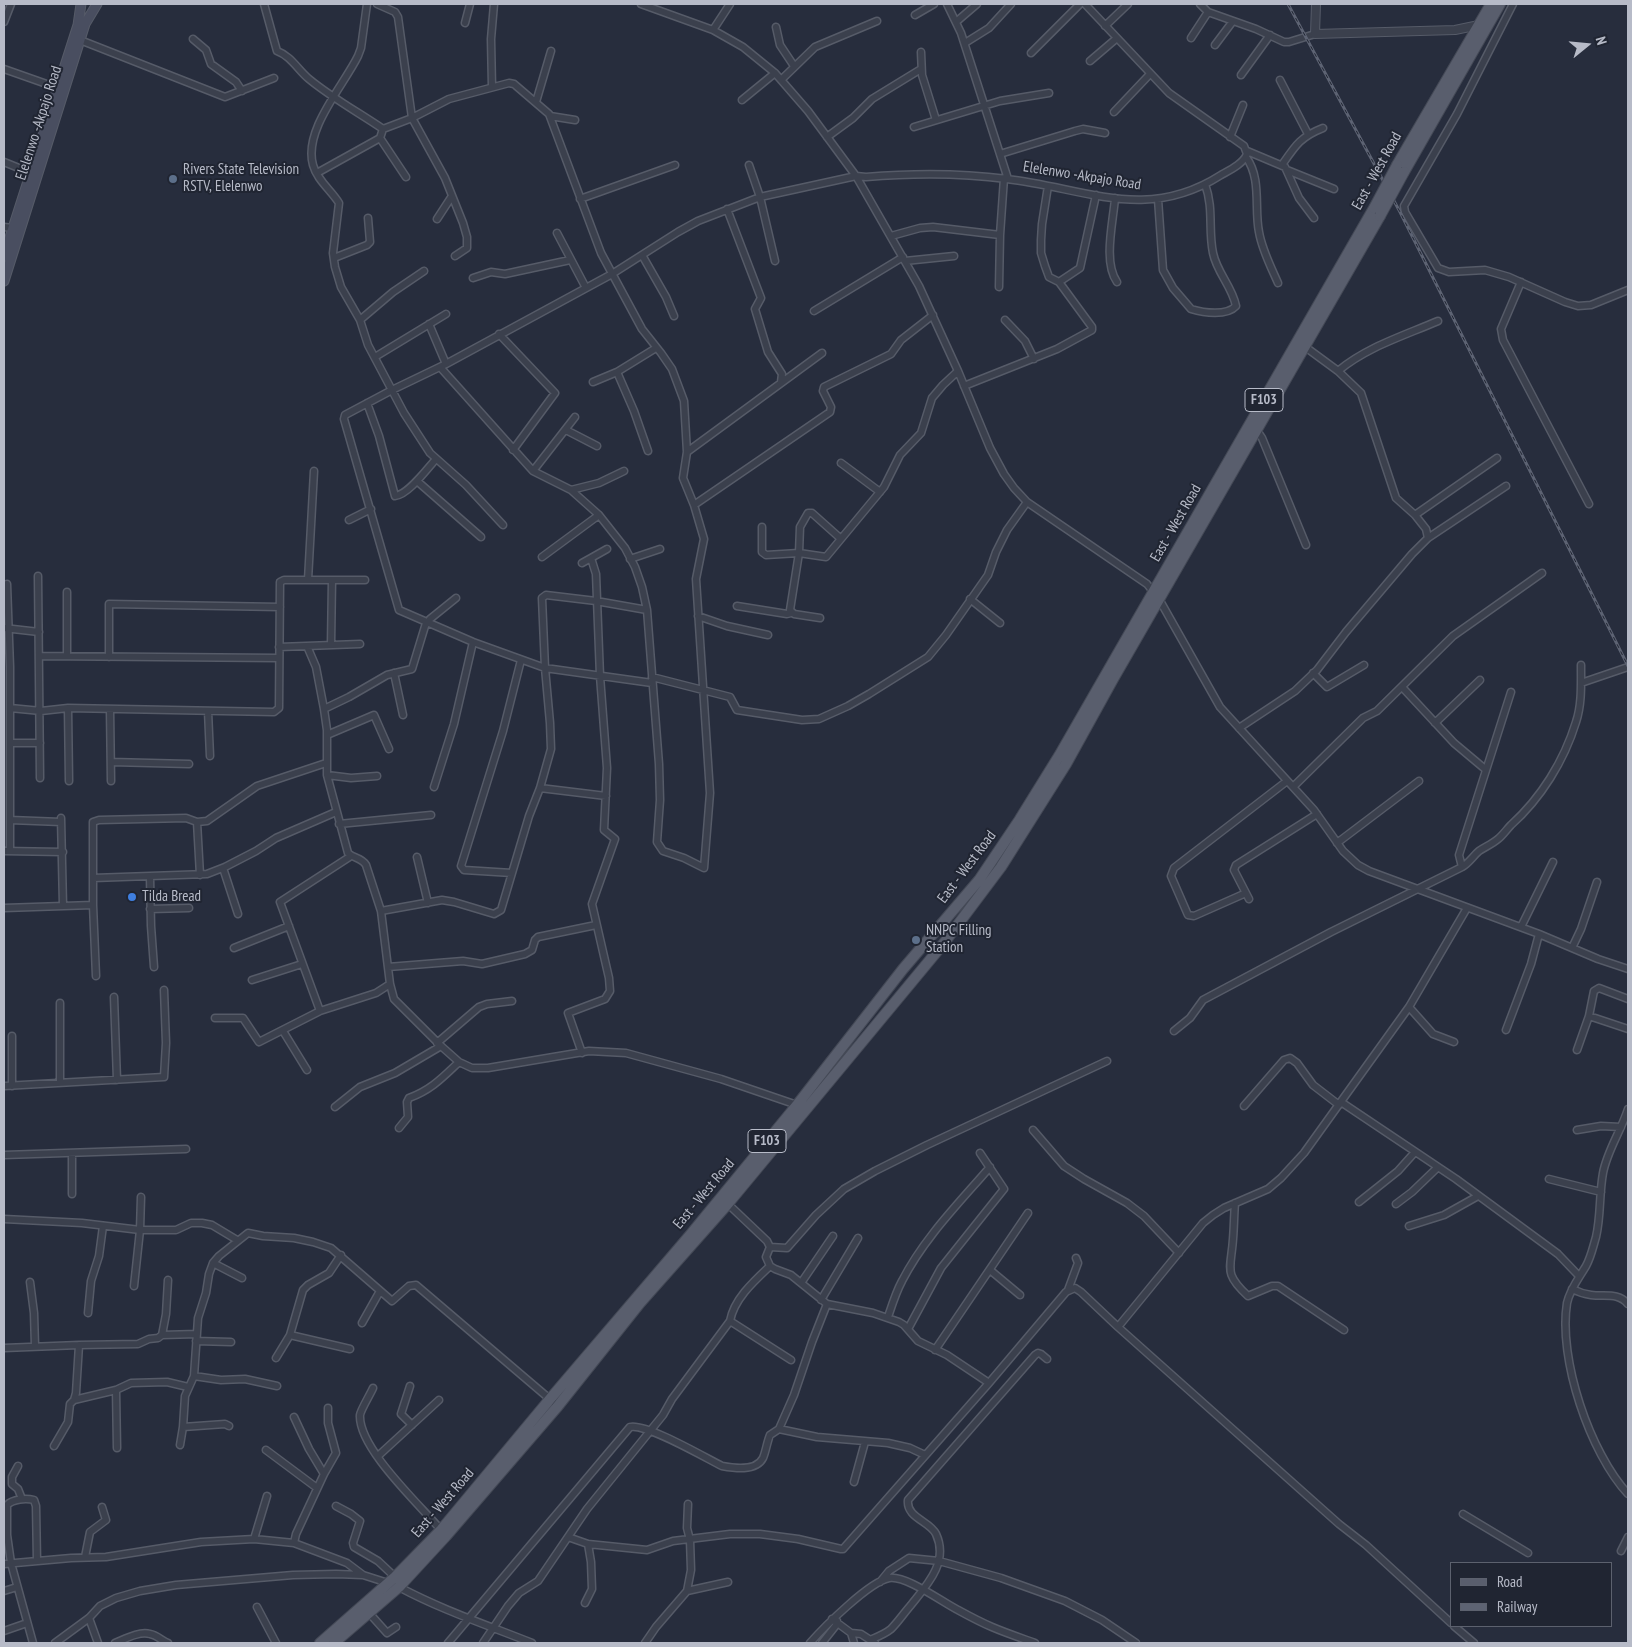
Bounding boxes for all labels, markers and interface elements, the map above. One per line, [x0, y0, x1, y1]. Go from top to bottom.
north arrow [1562, 20, 1612, 70]
text: N [1592, 34, 1611, 47]
street label: Elelenwo -Akpajo Road [12, 64, 66, 182]
street label: East - West Road [1348, 129, 1406, 213]
street label: Elelenwo -Akpajo Road [1022, 158, 1142, 194]
place label: Rivers State Television RSTV, Elelenwo [183, 161, 299, 196]
marker: Rivers State Television RSTV, Elelenwo [167, 173, 179, 185]
road number: F103 [1245, 388, 1283, 412]
street label: East - West Road [1147, 481, 1205, 565]
street label: East - West Road [934, 827, 1000, 907]
place label: Tilda Bread [142, 888, 201, 906]
marker: Tilda Bread [126, 891, 138, 903]
place label: NNPC Filling Station [926, 922, 992, 957]
marker: NNPC Filling Station [910, 934, 922, 946]
road number: F103 [748, 1130, 786, 1152]
street label: East - West Road [669, 1155, 739, 1233]
street label: East - West Road [408, 1465, 478, 1541]
legend [1450, 1562, 1612, 1627]
text: Road [1497, 1572, 1523, 1591]
text: Railway [1497, 1597, 1537, 1616]

